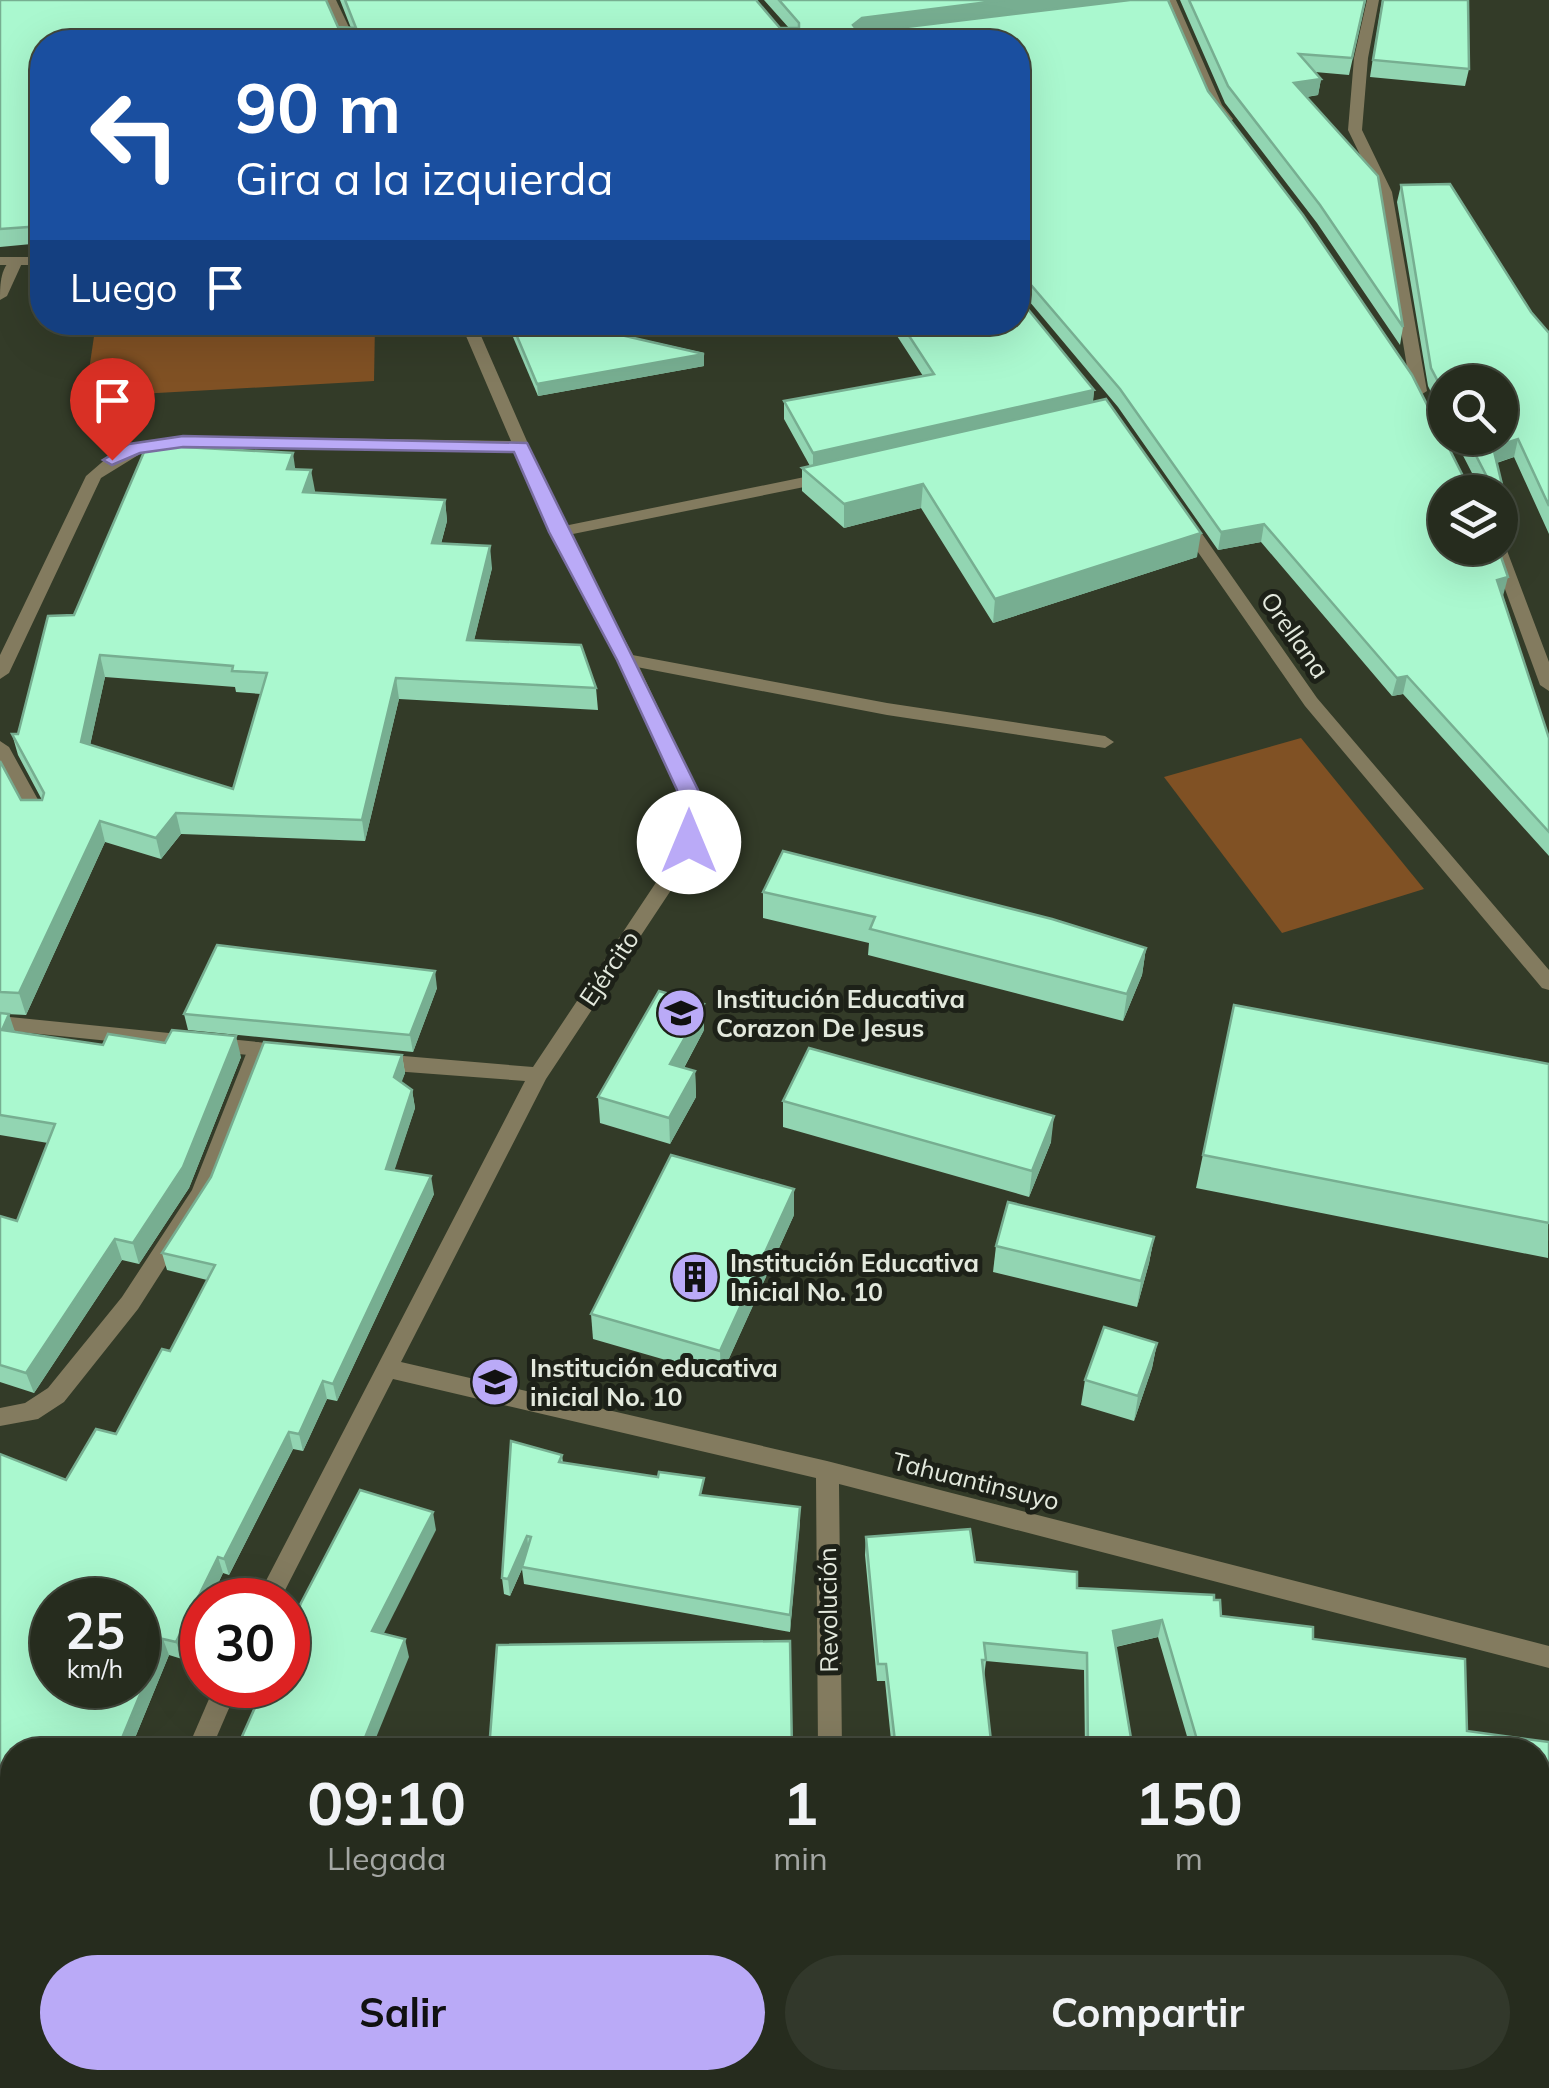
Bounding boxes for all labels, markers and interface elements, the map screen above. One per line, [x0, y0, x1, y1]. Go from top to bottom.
text: 90 m [235, 63, 401, 151]
icon: left [70, 70, 200, 200]
text: Gira a la izquierda [235, 150, 613, 206]
icon: arrive [198, 260, 253, 315]
text: Luego [70, 264, 178, 312]
pin [70, 358, 155, 461]
map controls [1428, 365, 1518, 565]
button: search [1428, 365, 1518, 455]
icon: arrive [85, 373, 140, 428]
button: layers [1428, 475, 1518, 565]
street label: Orellana [1254, 586, 1336, 684]
position arrow [637, 790, 741, 894]
street label: Ejército [572, 924, 645, 1011]
place label: Institución Educativa Corazon De Jesus [716, 983, 965, 1043]
school or university icon: Institución Educativa Corazon De Jesus [655, 987, 707, 1039]
place label: Institución Educativa Inicial No. 10 [730, 1247, 979, 1307]
building icon: Institución Educativa Inicial No. 10 [669, 1251, 721, 1303]
place label: Institución educativa inicial No. 10 [530, 1352, 778, 1412]
school or university icon: Institución educativa inicial No. 10 [469, 1356, 521, 1408]
street label: Tahuantinsuyo [890, 1445, 1063, 1516]
street label: Revolución [811, 1547, 844, 1673]
speed limit sign: 30 [180, 1578, 310, 1708]
text: 25 [65, 1599, 125, 1662]
text: km/h [67, 1653, 123, 1684]
text: 09:10 [307, 1765, 466, 1840]
text: 1 [782, 1765, 818, 1840]
text: 150 [1135, 1765, 1243, 1840]
text: Llegada [327, 1838, 446, 1878]
text: min [773, 1838, 828, 1878]
text: m [1175, 1838, 1203, 1878]
button: Salir [40, 1955, 765, 2070]
button: Compartir [785, 1955, 1510, 2070]

